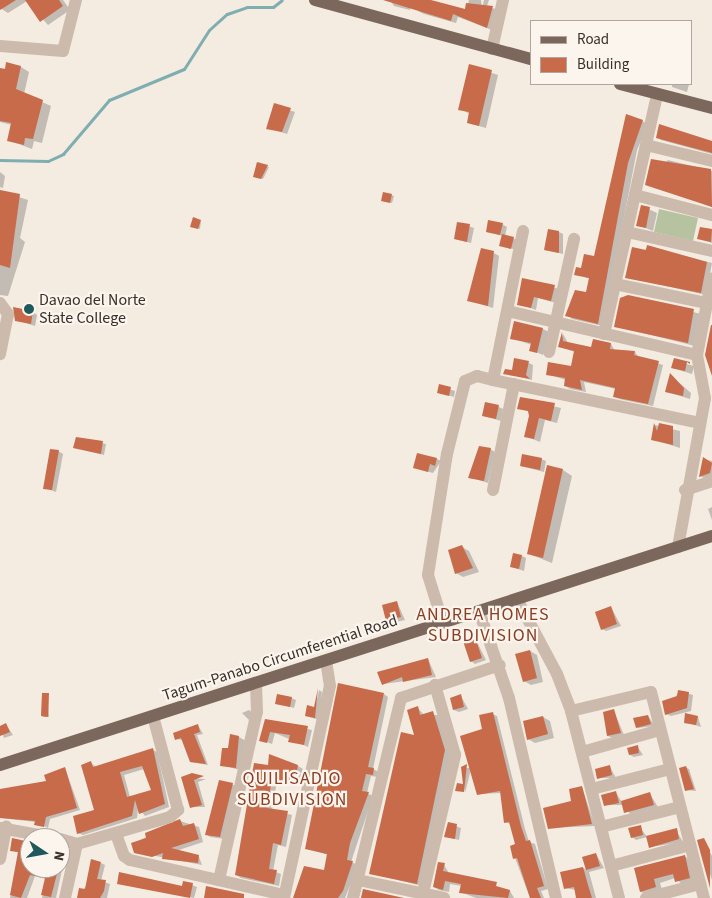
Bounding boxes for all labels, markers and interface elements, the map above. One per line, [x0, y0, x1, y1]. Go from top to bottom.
legend [530, 20, 692, 85]
text: Road [577, 29, 609, 50]
text: Building [577, 54, 629, 75]
place label: Davao del Norte State College [39, 290, 146, 328]
marker: Davao del Norte State College [23, 303, 35, 315]
district label: ANDREA HOMES SUBDIVISION [415, 605, 551, 648]
street label: Tagum-Panabo Circumferential Road [160, 611, 400, 705]
district label: QUILISADIO SUBDIVISION [235, 769, 349, 812]
north arrow [20, 828, 70, 878]
text: N [48, 849, 69, 863]

